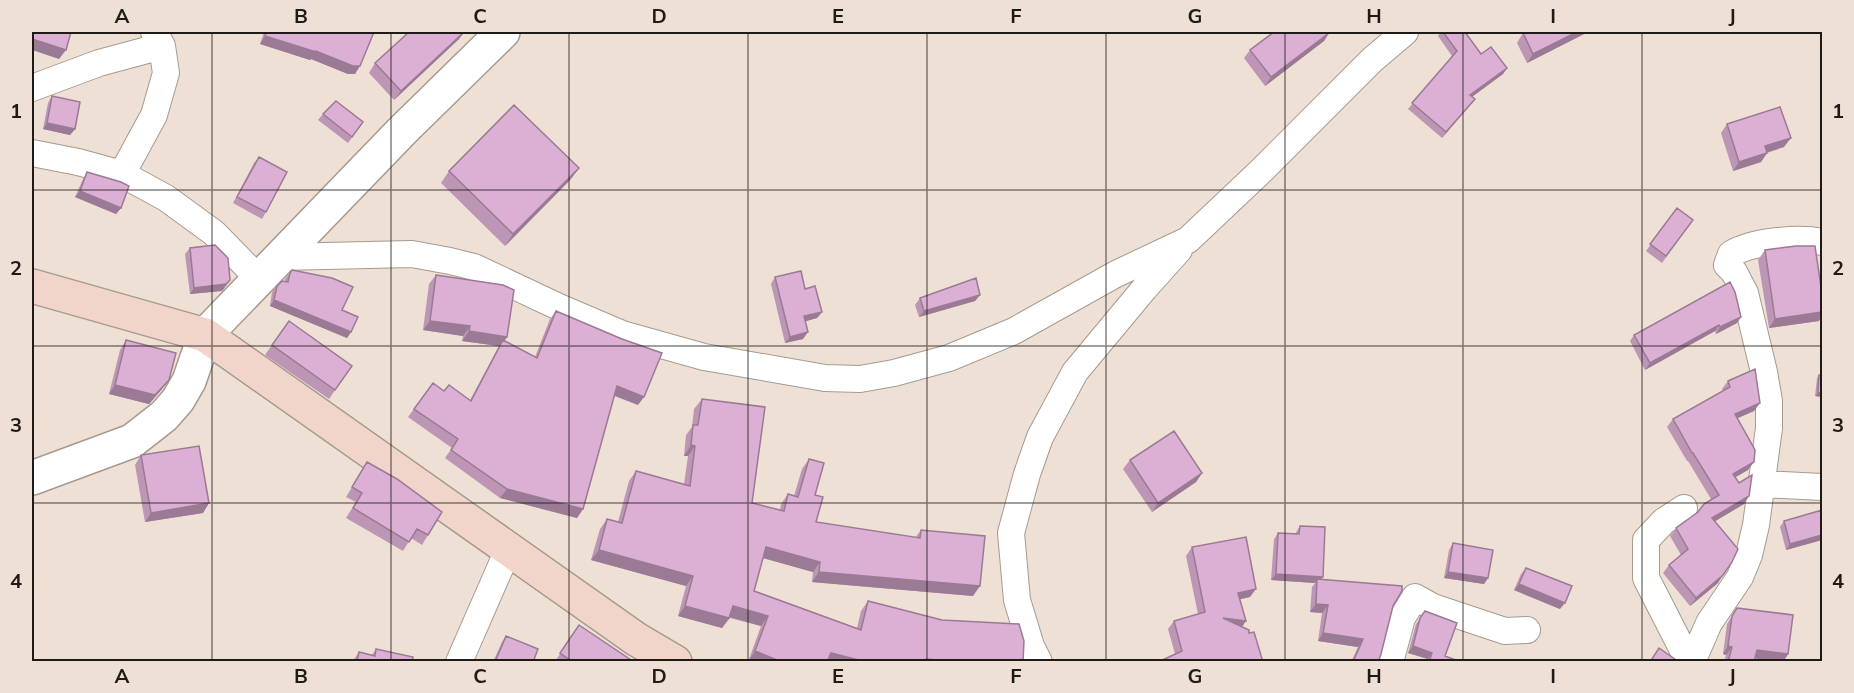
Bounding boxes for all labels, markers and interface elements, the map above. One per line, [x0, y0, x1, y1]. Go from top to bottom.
text: A [115, 3, 130, 28]
text: B [294, 3, 308, 28]
text: C [473, 3, 487, 28]
text: D [651, 3, 667, 28]
text: E [832, 3, 844, 28]
text: F [1010, 3, 1022, 28]
text: G [1188, 3, 1202, 28]
text: H [1366, 3, 1382, 28]
text: I [1550, 3, 1556, 28]
text: J [1728, 3, 1736, 28]
text: 1 [10, 98, 22, 123]
text: 1 [1832, 98, 1844, 123]
text: 2 [10, 255, 22, 280]
text: 2 [1832, 255, 1844, 280]
text: 3 [10, 412, 22, 437]
text: 3 [1832, 412, 1844, 437]
text: 4 [10, 568, 22, 593]
text: 4 [1832, 568, 1844, 593]
text: A [115, 663, 130, 688]
text: B [294, 663, 308, 688]
text: C [473, 663, 487, 688]
text: D [651, 663, 667, 688]
text: E [832, 663, 844, 688]
text: F [1010, 663, 1022, 688]
text: G [1188, 663, 1202, 688]
text: H [1366, 663, 1382, 688]
text: I [1550, 663, 1556, 688]
text: J [1728, 663, 1736, 688]

